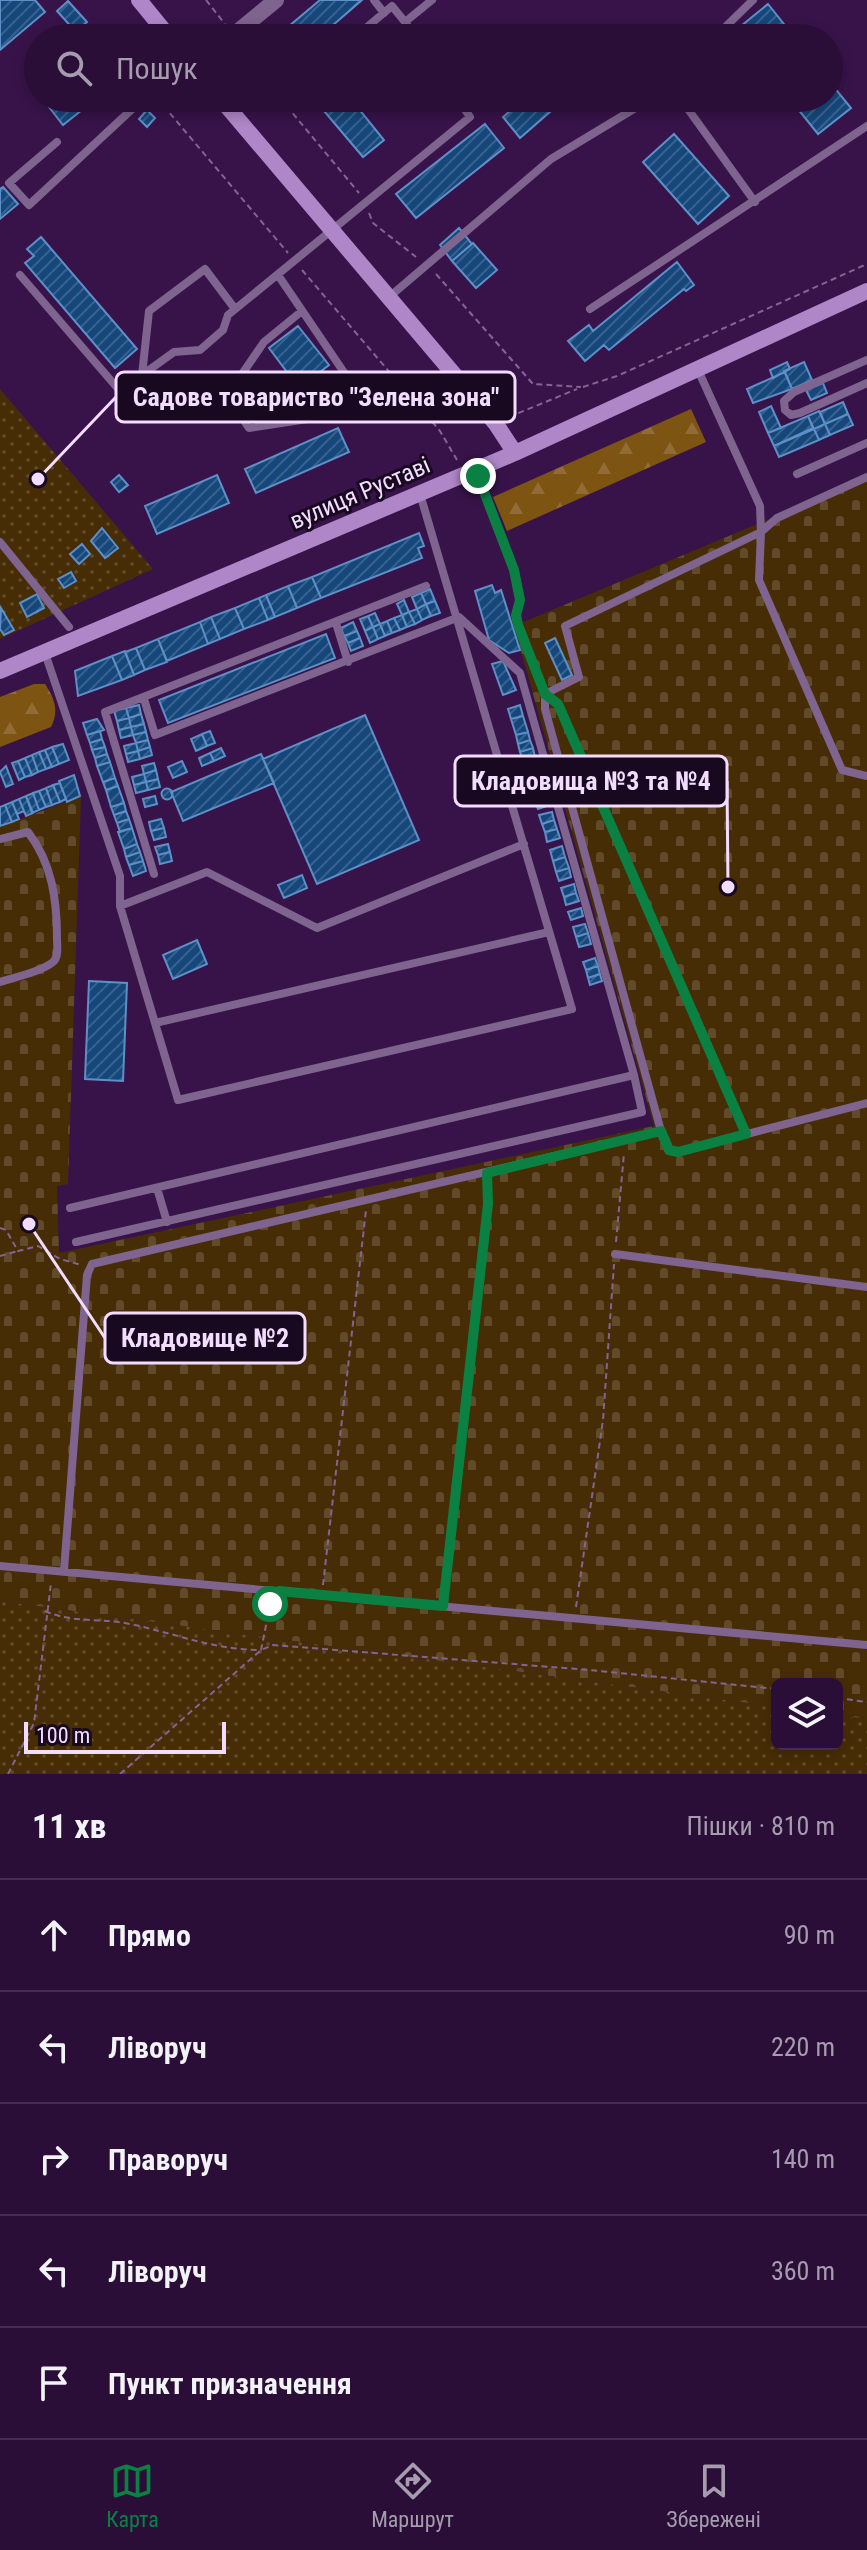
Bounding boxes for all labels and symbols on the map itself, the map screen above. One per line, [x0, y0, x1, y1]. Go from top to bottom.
callout: Садове товариство "Зелена зона" [116, 372, 515, 422]
text: Садове товариство "Зелена зона" [133, 382, 499, 412]
street label: вулиця Руставі [286, 451, 434, 535]
route end [460, 458, 496, 494]
callout: Кладовища №3 та №4 [455, 756, 727, 806]
text: Кладовища №3 та №4 [471, 766, 711, 796]
callout: Кладовище №2 [105, 1313, 305, 1363]
text: Кладовище №2 [121, 1323, 289, 1353]
route start [252, 1586, 288, 1622]
scale bar [24, 1718, 226, 1754]

